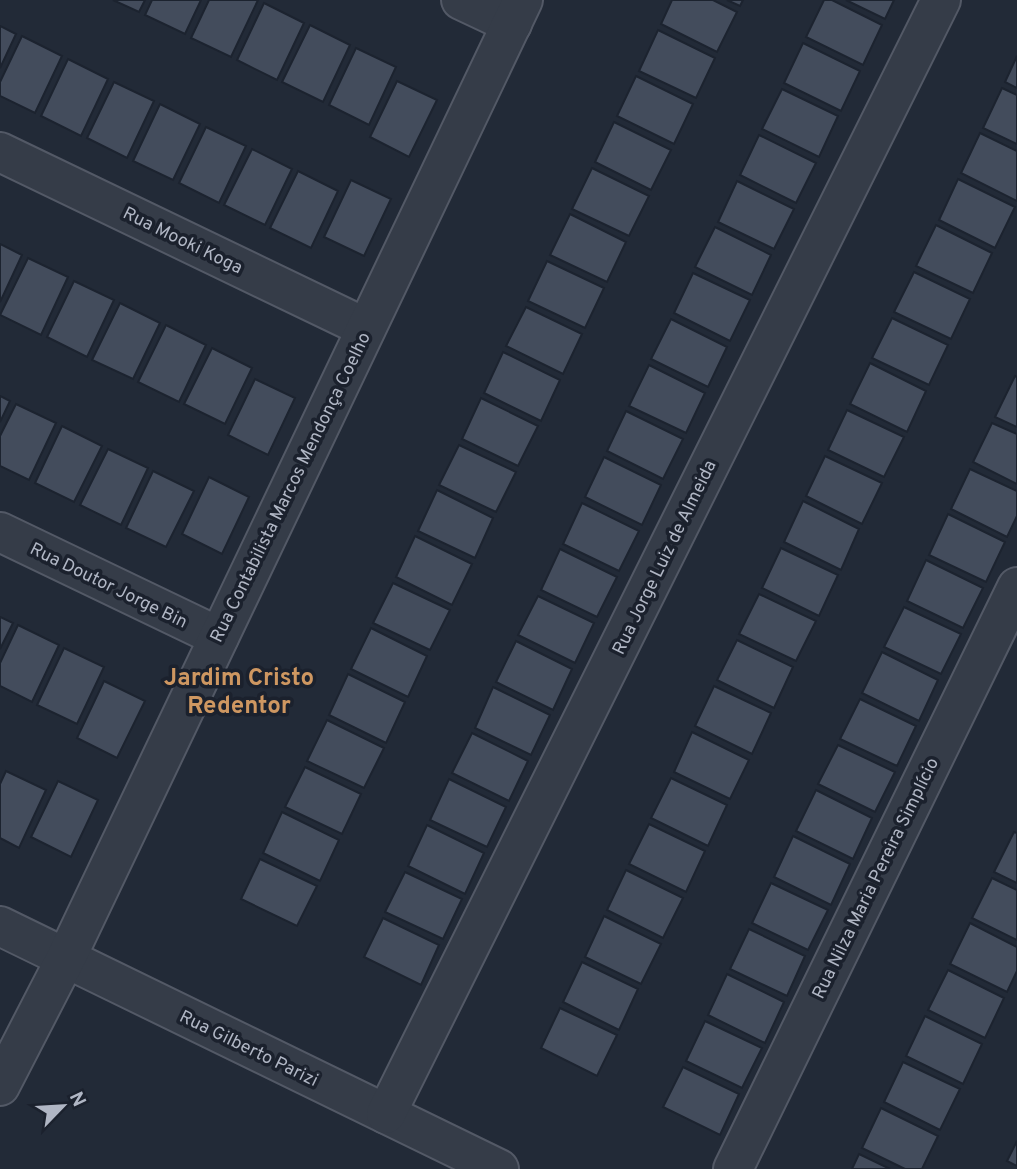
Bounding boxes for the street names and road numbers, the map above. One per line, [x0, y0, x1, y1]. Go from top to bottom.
street label: Rua Mooki Koga [119, 202, 246, 280]
street label: Rua Contabilista Marcos Mendonça Coelho [206, 329, 377, 647]
street label: Rua Jorge Luiz de Almeida [608, 457, 723, 659]
street label: Rua Doutor Jorge Bin [26, 538, 191, 635]
street label: Rua Nilza Maria Pereira Simplício [808, 754, 945, 1003]
street label: Rua Gilberto Parizi [175, 1006, 322, 1093]

